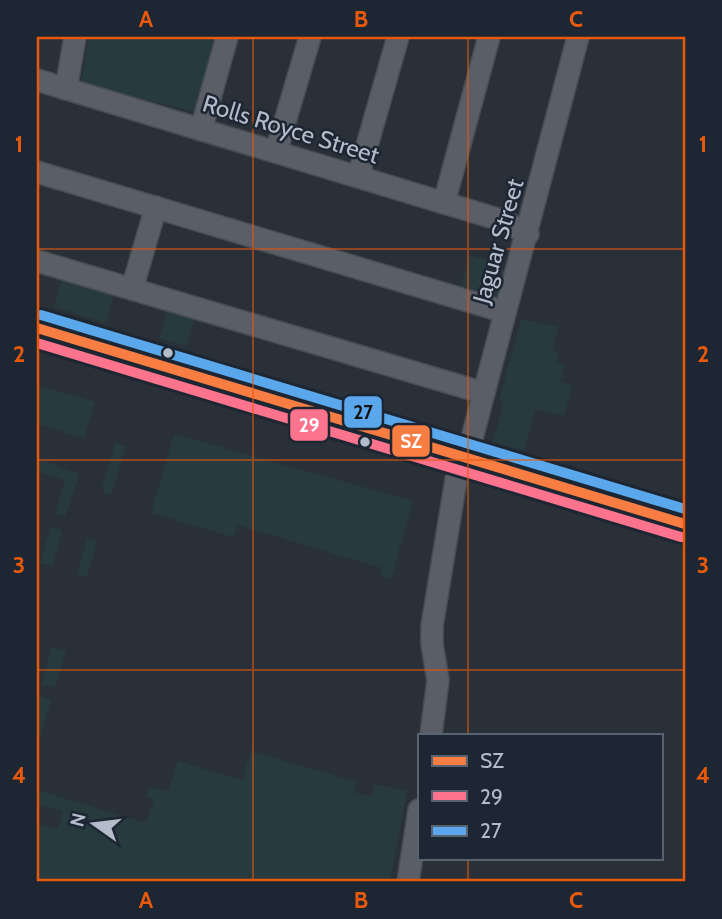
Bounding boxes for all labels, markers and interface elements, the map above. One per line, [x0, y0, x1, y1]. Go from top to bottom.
text: A [139, 5, 154, 33]
text: B [354, 5, 368, 33]
text: C [569, 5, 583, 33]
street label: Rolls Royce Street [199, 88, 383, 170]
text: 1 [15, 130, 23, 158]
text: 1 [699, 130, 707, 158]
street label: Jaguar Street [466, 175, 530, 308]
text: 2 [13, 340, 25, 368]
text: 2 [697, 340, 709, 368]
unlabelled marker [161, 346, 175, 360]
line badge: 27 [343, 395, 383, 429]
text: 27 [353, 401, 373, 424]
line badge: 29 [289, 408, 329, 442]
text: 29 [299, 414, 319, 437]
line badge: SZ [391, 424, 431, 458]
text: SZ [400, 430, 422, 453]
unlabelled marker [358, 435, 372, 449]
text: 3 [13, 551, 25, 579]
text: 3 [697, 551, 709, 579]
legend [418, 734, 662, 860]
text: SZ [480, 748, 504, 773]
text: 4 [12, 761, 26, 789]
text: 4 [696, 761, 710, 789]
text: 29 [480, 784, 503, 809]
north arrow [60, 790, 130, 860]
text: N [65, 811, 91, 829]
text: 27 [480, 818, 502, 843]
text: A [139, 886, 154, 914]
text: B [354, 886, 368, 914]
text: C [569, 886, 583, 914]

